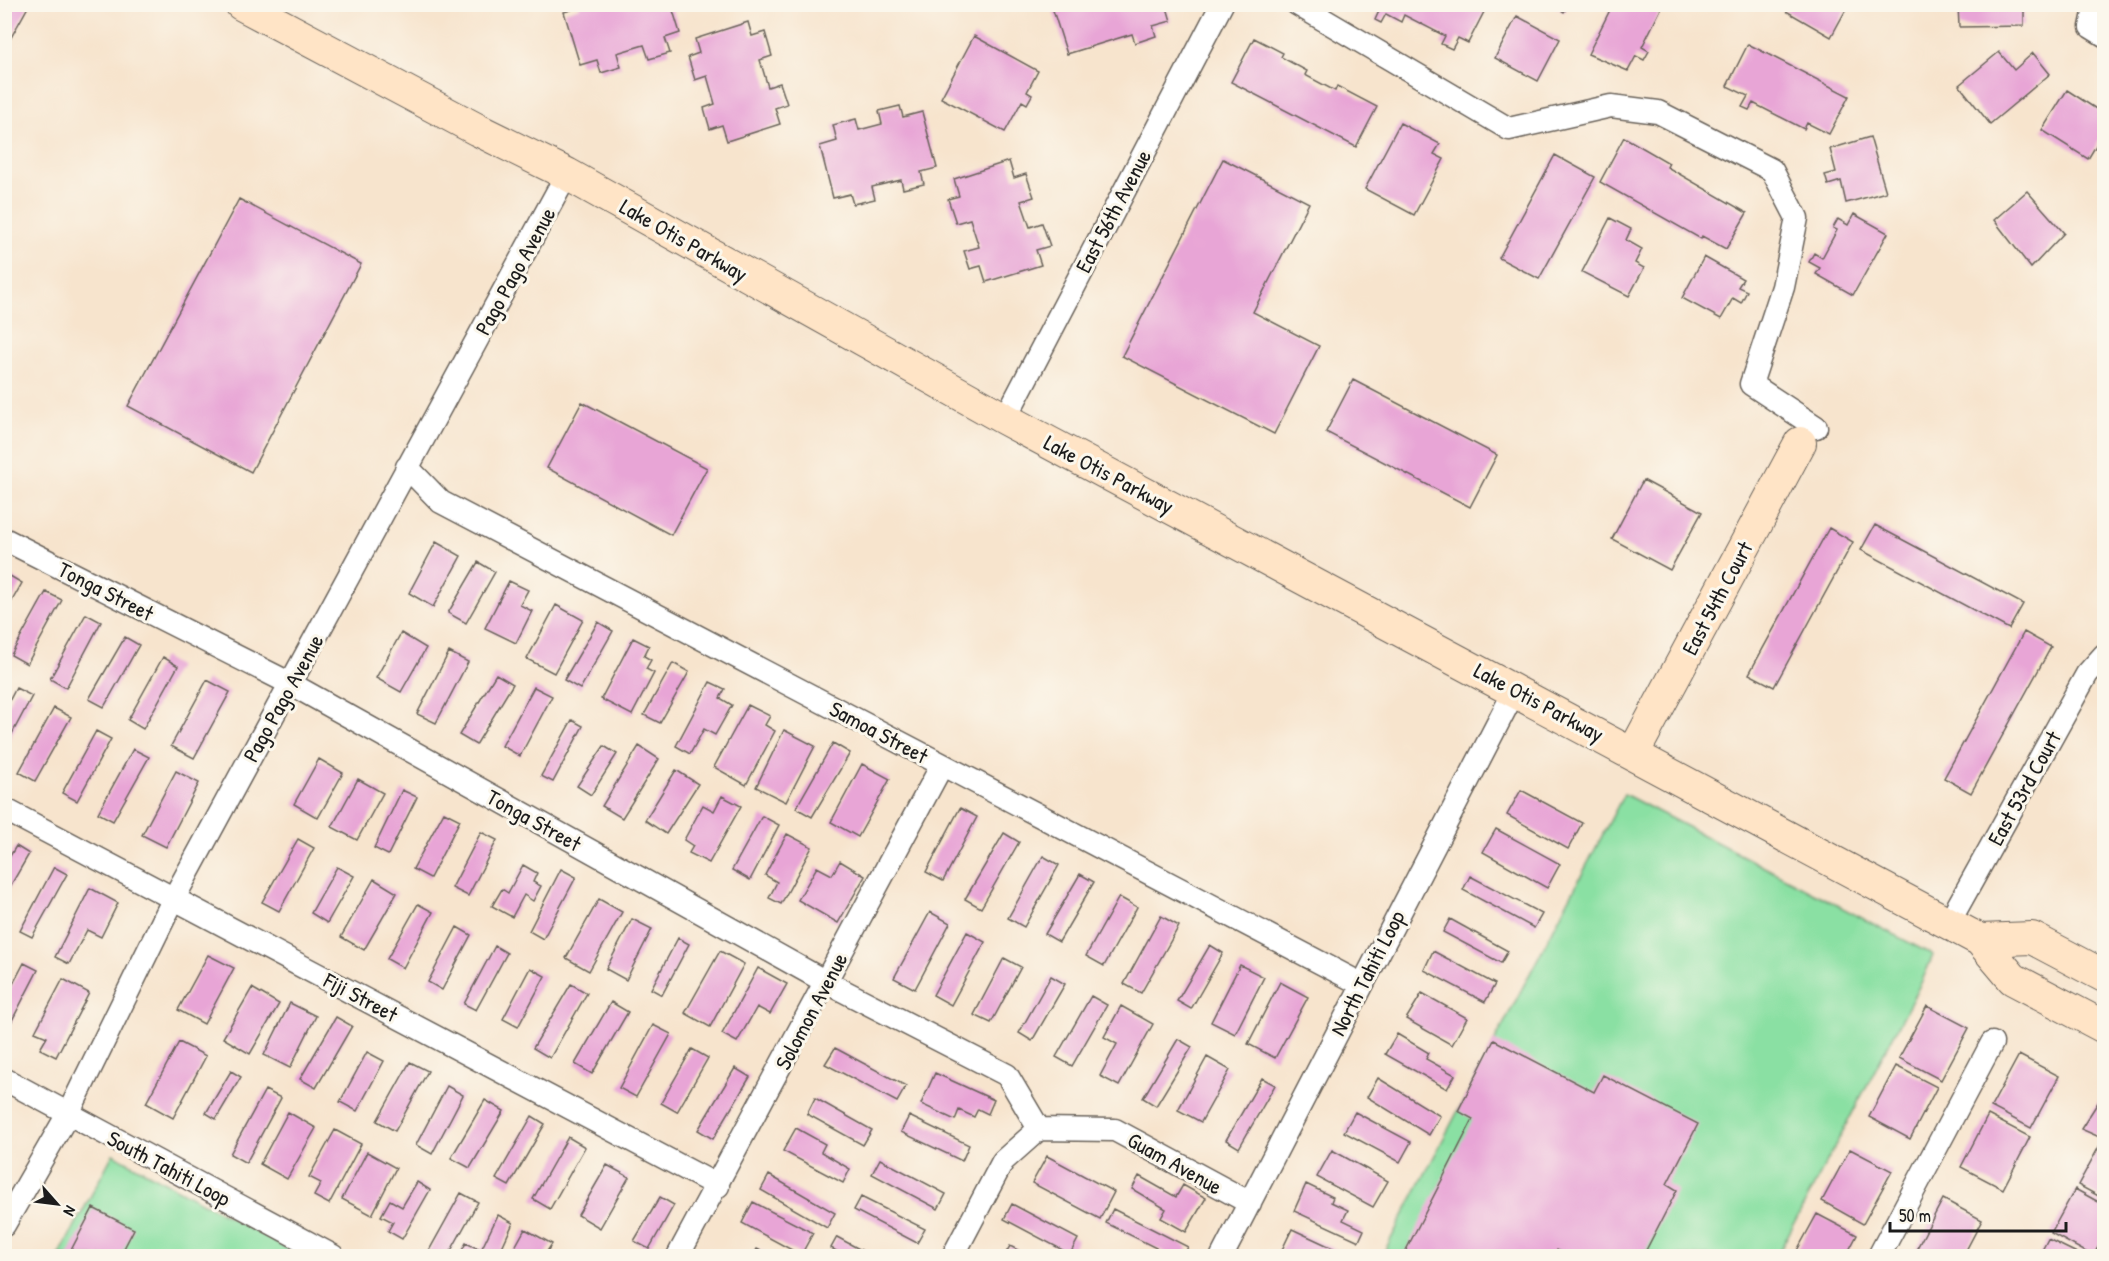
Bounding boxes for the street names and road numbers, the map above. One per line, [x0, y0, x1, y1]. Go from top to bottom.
street label: East 56th Avenue [1068, 144, 1158, 278]
street label: Lake Otis Parkway [615, 191, 753, 289]
street label: Pago Pago Avenue [468, 202, 563, 340]
street label: Lake Otis Parkway [1039, 427, 1179, 521]
street label: East 54th Court [1674, 536, 1760, 660]
street label: Tonga Street [53, 554, 159, 628]
street label: Pago Pago Avenue [236, 629, 331, 767]
street label: Lake Otis Parkway [1469, 655, 1609, 749]
street label: Samoa Street [825, 694, 934, 771]
street label: East 53rd Court [1980, 725, 2068, 851]
street label: Tonga Street [481, 782, 587, 858]
street label: North Tahiti Loop [1323, 905, 1412, 1041]
street label: Solomon Avenue [768, 947, 854, 1075]
street label: Fiji Street [318, 965, 404, 1029]
street label: South Tahiti Loop [102, 1123, 236, 1213]
street label: Guam Avenue [1122, 1125, 1228, 1201]

